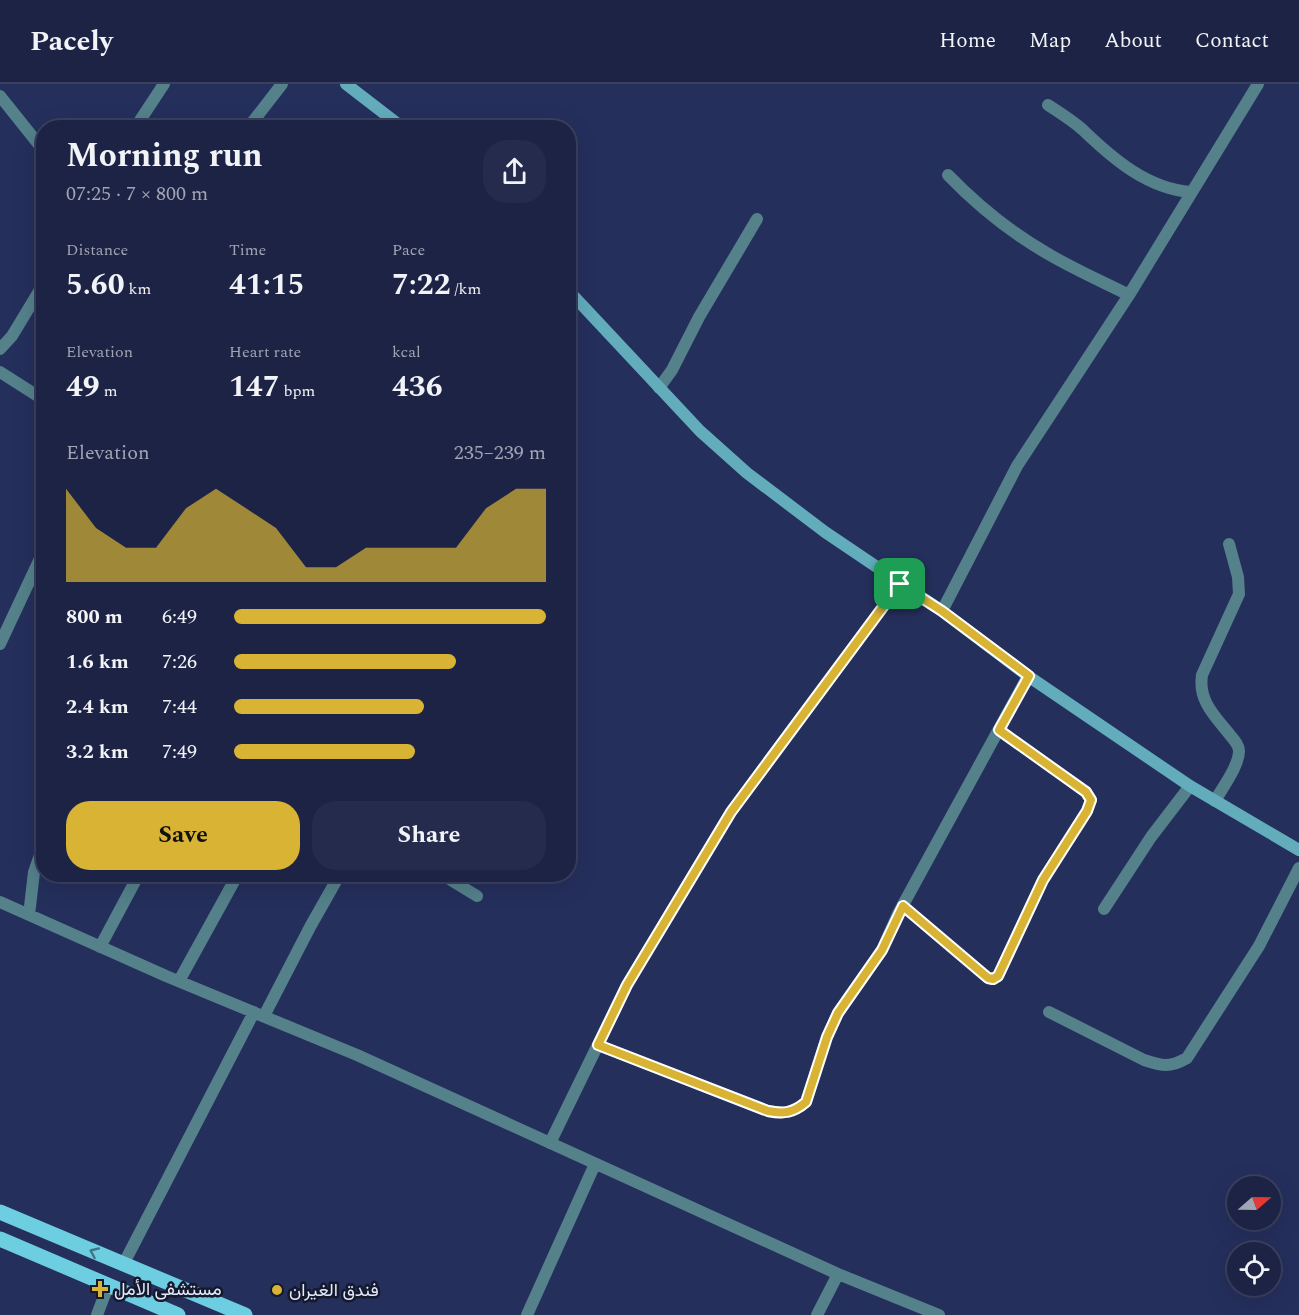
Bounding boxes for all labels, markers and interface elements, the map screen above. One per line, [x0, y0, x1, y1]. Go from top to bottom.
text: Pacely [30, 20, 113, 63]
text: Home [939, 25, 996, 57]
text: Map [1029, 25, 1071, 57]
text: About [1104, 25, 1162, 57]
text: Contact [1195, 25, 1269, 57]
text: Morning run [66, 131, 263, 181]
button: share [483, 140, 546, 203]
text: 07:25 · 7 × 800 m [66, 179, 208, 209]
text: Distance [66, 238, 128, 262]
text: Time [229, 238, 266, 262]
text: Pace [392, 238, 425, 262]
text: 5.60 [66, 262, 125, 308]
text: 41:15 [229, 262, 304, 308]
text: 7:22 [392, 262, 451, 308]
text: km [125, 277, 151, 301]
text: /km [451, 277, 481, 301]
text: Elevation [66, 340, 133, 364]
text: Heart rate [229, 340, 301, 364]
text: kcal [392, 340, 421, 364]
text: 49 [66, 364, 100, 410]
text: 147 [229, 364, 280, 410]
text: 436 [392, 364, 443, 410]
text: m [100, 379, 117, 403]
text: bpm [280, 379, 315, 403]
text: Elevation [66, 438, 150, 468]
text: 235–239 m [454, 438, 546, 468]
pin [874, 558, 925, 609]
icon: arrive [883, 567, 916, 600]
text: 800 m [66, 602, 123, 632]
text: 6:49 [162, 602, 197, 632]
text: 1.6 km [66, 647, 129, 677]
text: 7:26 [162, 647, 197, 677]
text: 2.4 km [66, 692, 129, 722]
text: 7:44 [162, 692, 197, 722]
text: 3.2 km [66, 737, 129, 767]
text: 7:49 [162, 737, 197, 767]
button: Save [66, 801, 300, 870]
button: Share [312, 801, 546, 870]
north arrow [1227, 1176, 1281, 1230]
map controls [1227, 1176, 1281, 1296]
button: locate [1227, 1242, 1281, 1296]
one-way arrow [90, 1247, 101, 1259]
place label: مستشفى الأمل [114, 1276, 222, 1303]
place label: فندق الغيران [289, 1277, 379, 1304]
marker: مستشفى الأمل [91, 1280, 109, 1298]
marker: فندق الغيران [270, 1283, 284, 1297]

